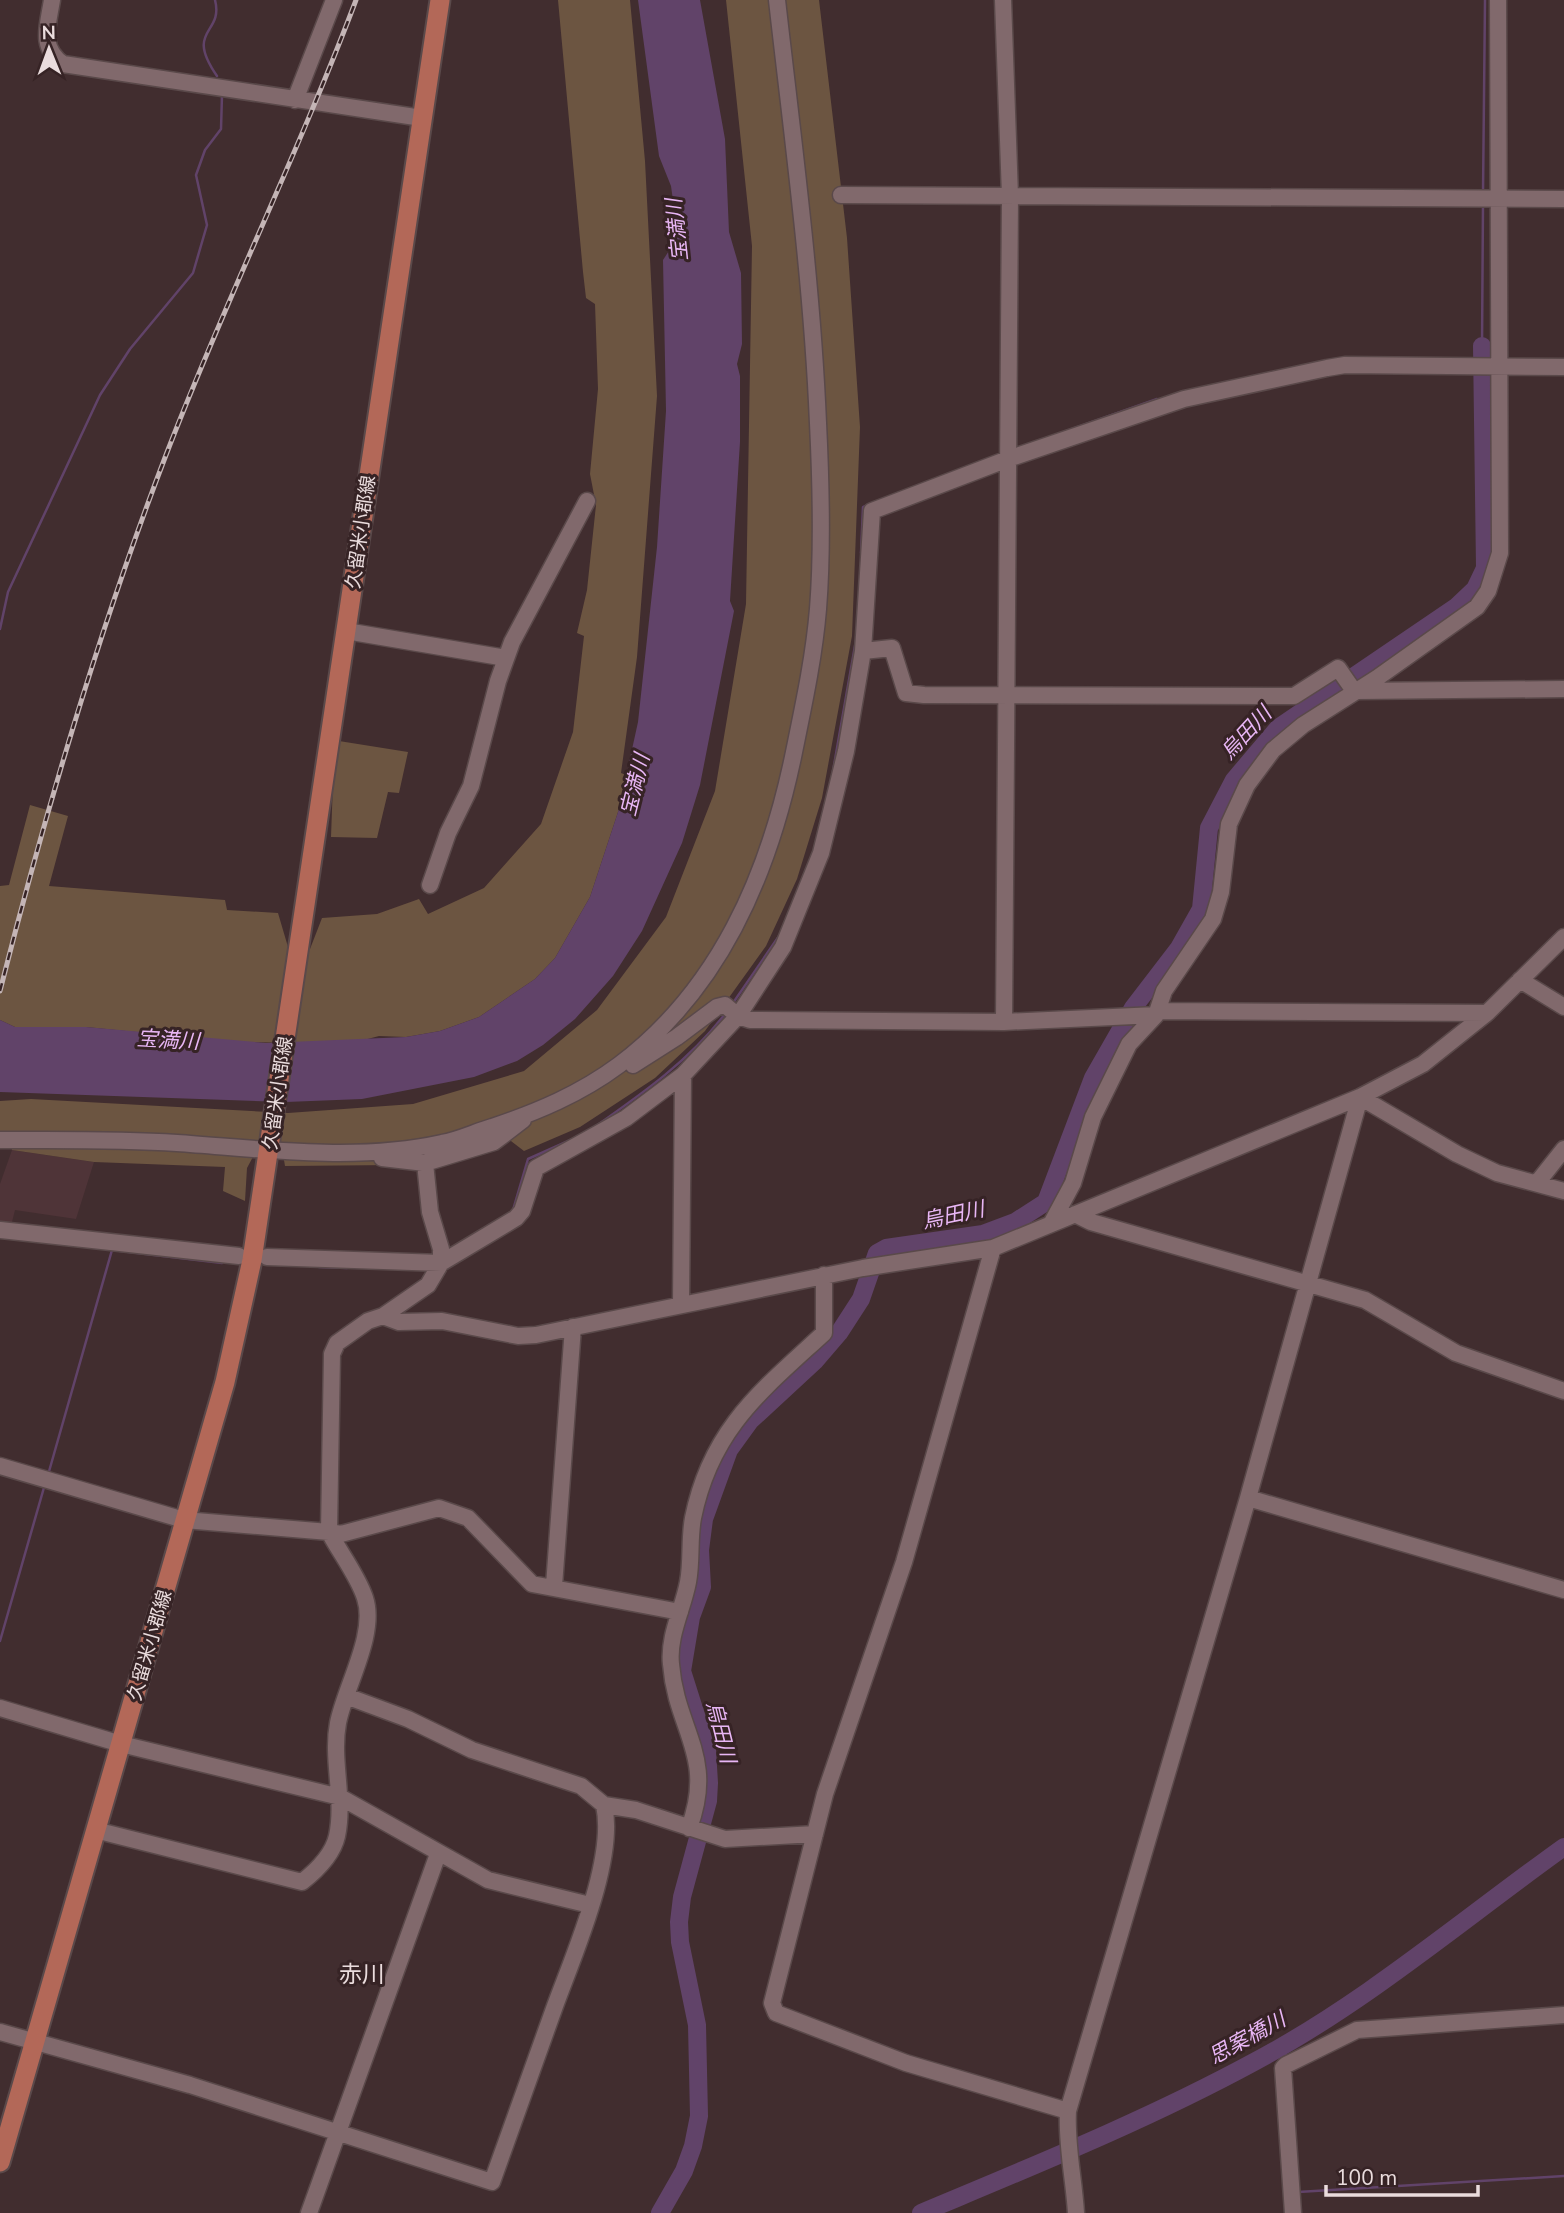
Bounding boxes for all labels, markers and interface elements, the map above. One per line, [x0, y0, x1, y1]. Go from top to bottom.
north arrow [14, 14, 84, 84]
text: N [41, 20, 56, 46]
water label: 宝満川 [660, 195, 694, 263]
street label: 久留米小郡線 [340, 474, 382, 590]
water label: 烏田川 [1214, 699, 1279, 766]
water label: 宝満川 [614, 749, 657, 819]
water label: 宝満川 [136, 1024, 202, 1056]
street label: 久留米小郡線 [257, 1035, 299, 1151]
water label: 烏田川 [919, 1194, 989, 1235]
street label: 久留米小郡線 [122, 1587, 178, 1704]
water label: 烏田川 [700, 1698, 743, 1768]
district label: 赤川 [339, 1959, 385, 1990]
water label: 思案橋川 [1203, 2004, 1292, 2071]
scale bar [1326, 2154, 1478, 2198]
text: 100 m [1336, 2164, 1397, 2192]

